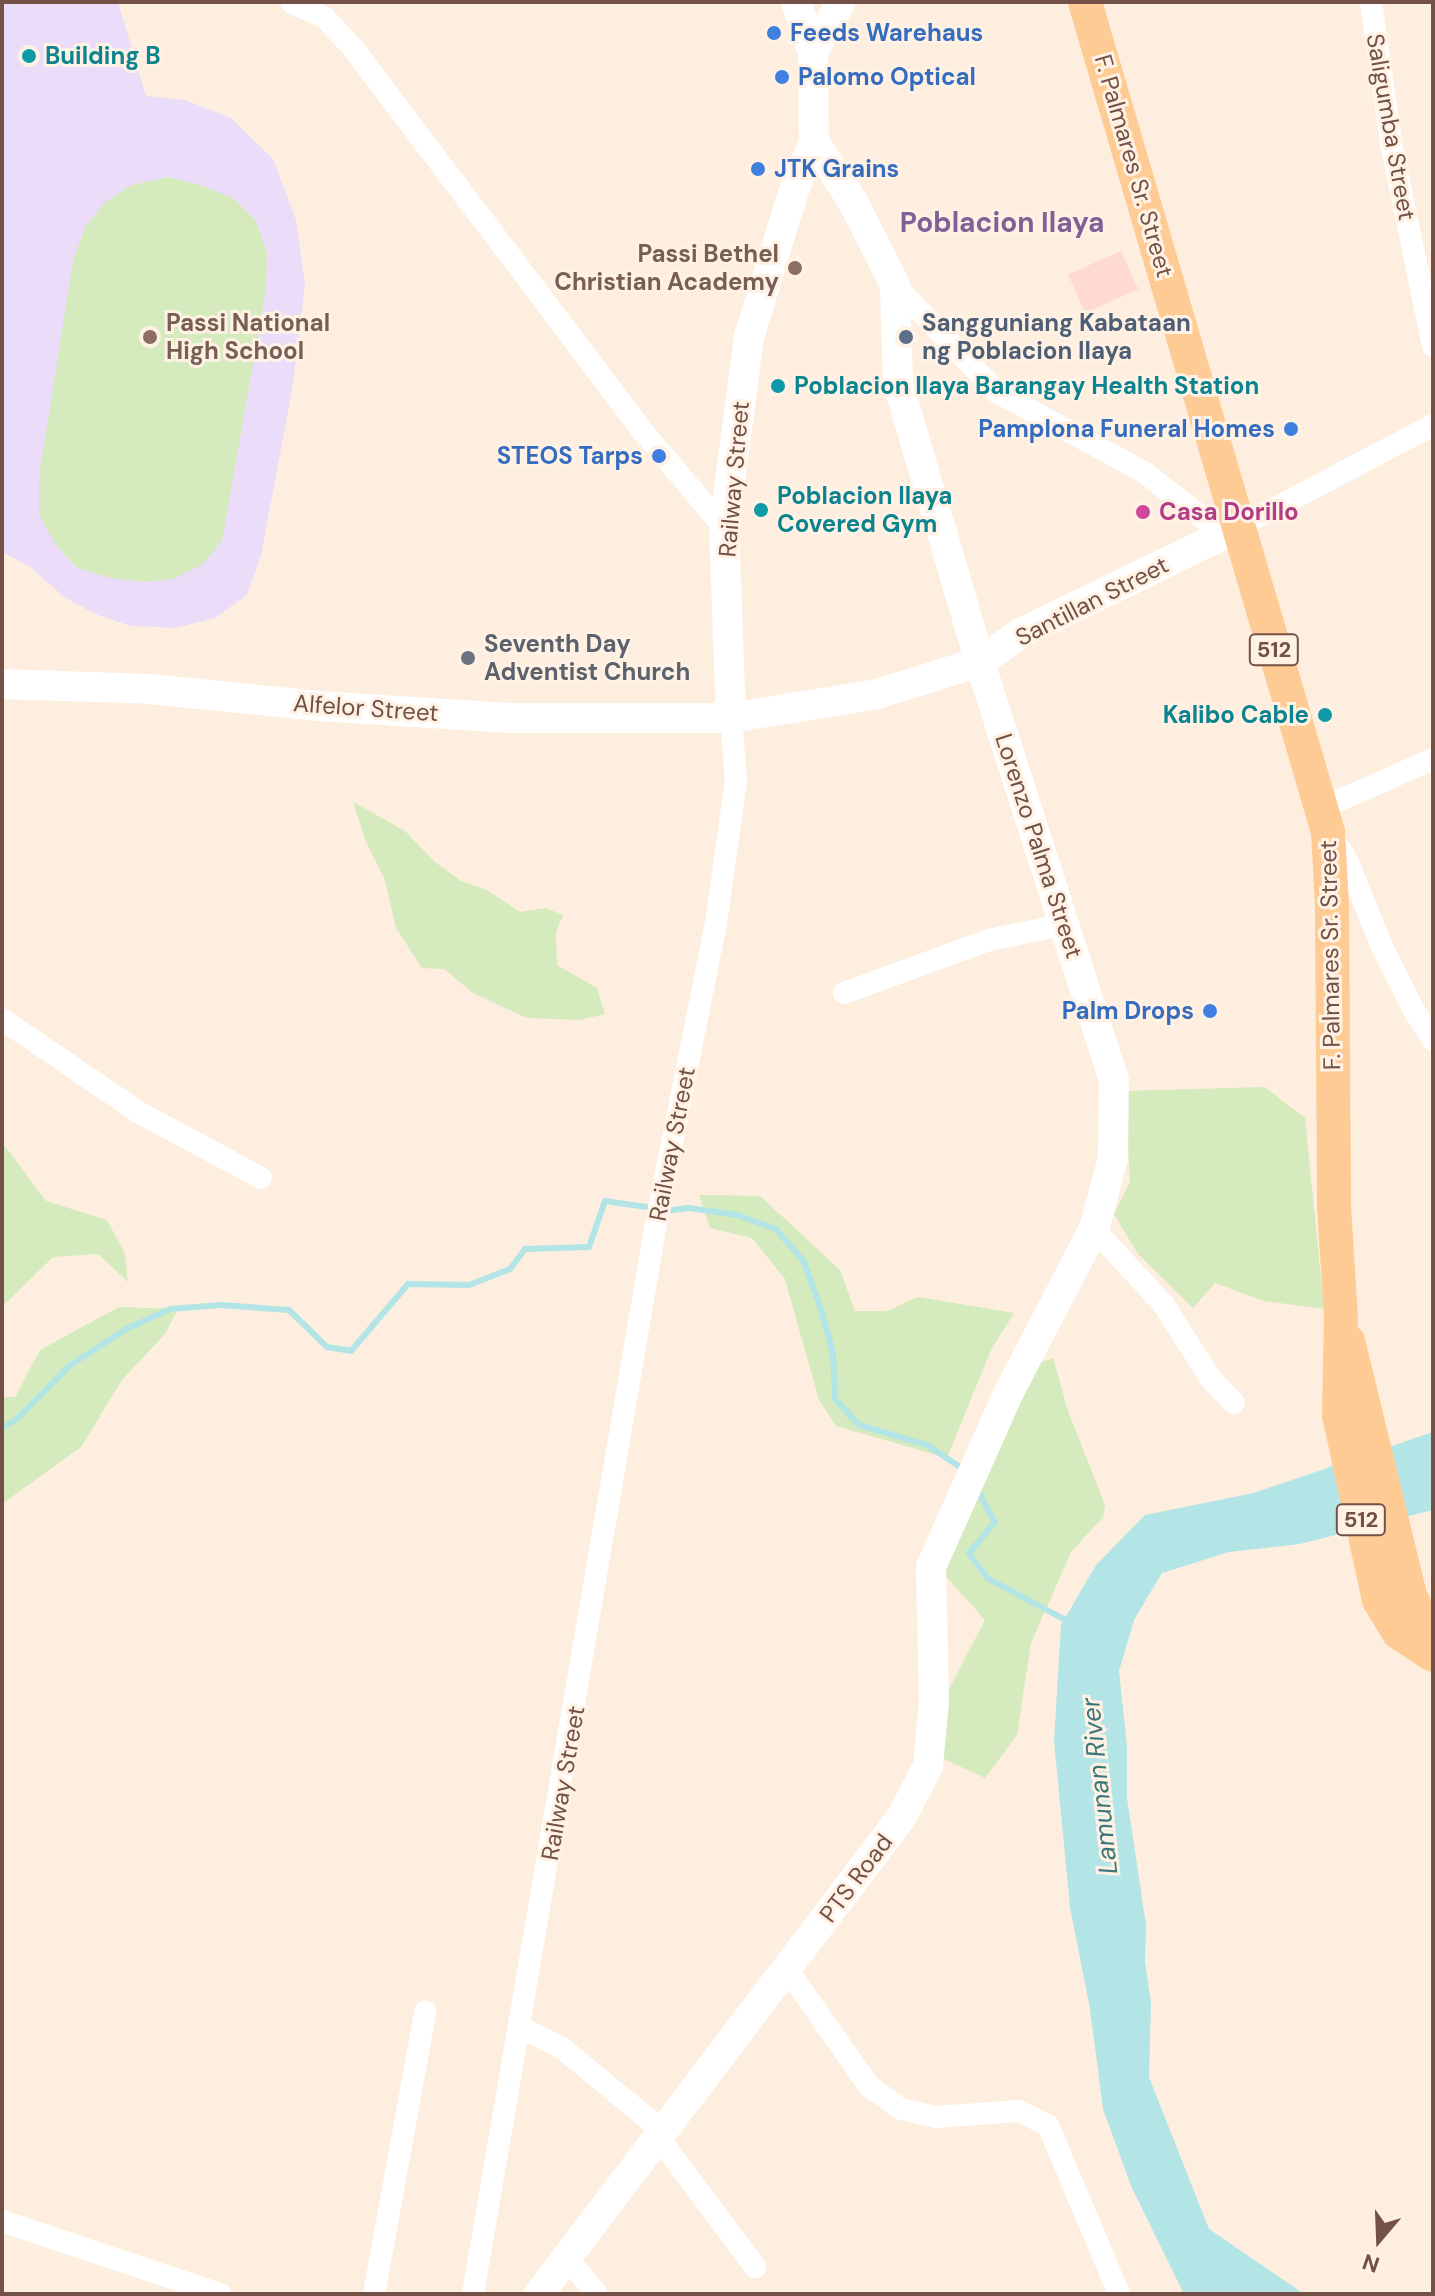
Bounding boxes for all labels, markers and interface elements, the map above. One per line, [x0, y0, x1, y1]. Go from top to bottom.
place label: Feeds Warehaus [790, 19, 983, 47]
marker: Feeds Warehaus [765, 24, 783, 42]
street label: Saligumba Street [1360, 31, 1422, 223]
place label: Building B [45, 42, 160, 70]
marker: Building B [20, 47, 38, 65]
street label: F. Palmares Sr. Street [1088, 51, 1180, 281]
place label: Palomo Optical [798, 63, 976, 91]
marker: Palomo Optical [773, 68, 791, 86]
place label: JTK Grains [774, 155, 899, 183]
marker: JTK Grains [749, 160, 767, 178]
district label: Poblacion Ilaya [900, 206, 1104, 240]
place label: Passi Bethel Christian Academy [554, 240, 779, 296]
marker: Passi Bethel Christian Academy [786, 259, 804, 277]
place label: Passi National High School [166, 309, 330, 365]
place label: Sangguniang Kabataan ng Poblacion Ilaya [922, 309, 1191, 365]
marker: Passi National High School [141, 328, 159, 346]
marker: Sangguniang Kabataan ng Poblacion Ilaya [897, 328, 915, 346]
place label: Poblacion Ilaya Barangay Health Station [794, 372, 1259, 400]
marker: Poblacion Ilaya Barangay Health Station [769, 377, 787, 395]
street label: Railway Street [713, 400, 755, 558]
place label: Pamplona Funeral Homes [978, 415, 1275, 443]
marker: Pamplona Funeral Homes [1282, 420, 1300, 438]
place label: STEOS Tarps [497, 442, 643, 470]
marker: STEOS Tarps [650, 447, 668, 465]
place label: Poblacion Ilaya Covered Gym [777, 482, 952, 538]
place label: Casa Dorillo [1159, 498, 1299, 526]
marker: Poblacion Ilaya Covered Gym [752, 501, 770, 519]
marker: Casa Dorillo [1134, 503, 1152, 521]
street label: Santillan Street [1011, 550, 1173, 652]
place label: Seventh Day Adventist Church [484, 630, 690, 686]
road number: 512 [1248, 632, 1300, 668]
marker: Seventh Day Adventist Church [459, 649, 477, 667]
street label: Alfelor Street [292, 689, 440, 727]
place label: Kalibo Cable [1163, 701, 1309, 729]
marker: Kalibo Cable [1316, 706, 1334, 724]
street label: Lorenzo Palma Street [989, 730, 1089, 962]
street label: F. Palmares Sr. Street [1314, 840, 1346, 1070]
place label: Palm Drops [1062, 997, 1194, 1025]
marker: Palm Drops [1201, 1002, 1219, 1020]
street label: Railway Street [643, 1064, 701, 1224]
road number: 512 [1335, 1502, 1387, 1538]
water label: Lamunan River [1075, 1696, 1125, 1876]
street label: Railway Street [535, 1703, 591, 1863]
street label: PTS Road [813, 1828, 899, 1928]
north arrow [1339, 2200, 1419, 2280]
text: N [1359, 2247, 1383, 2279]

